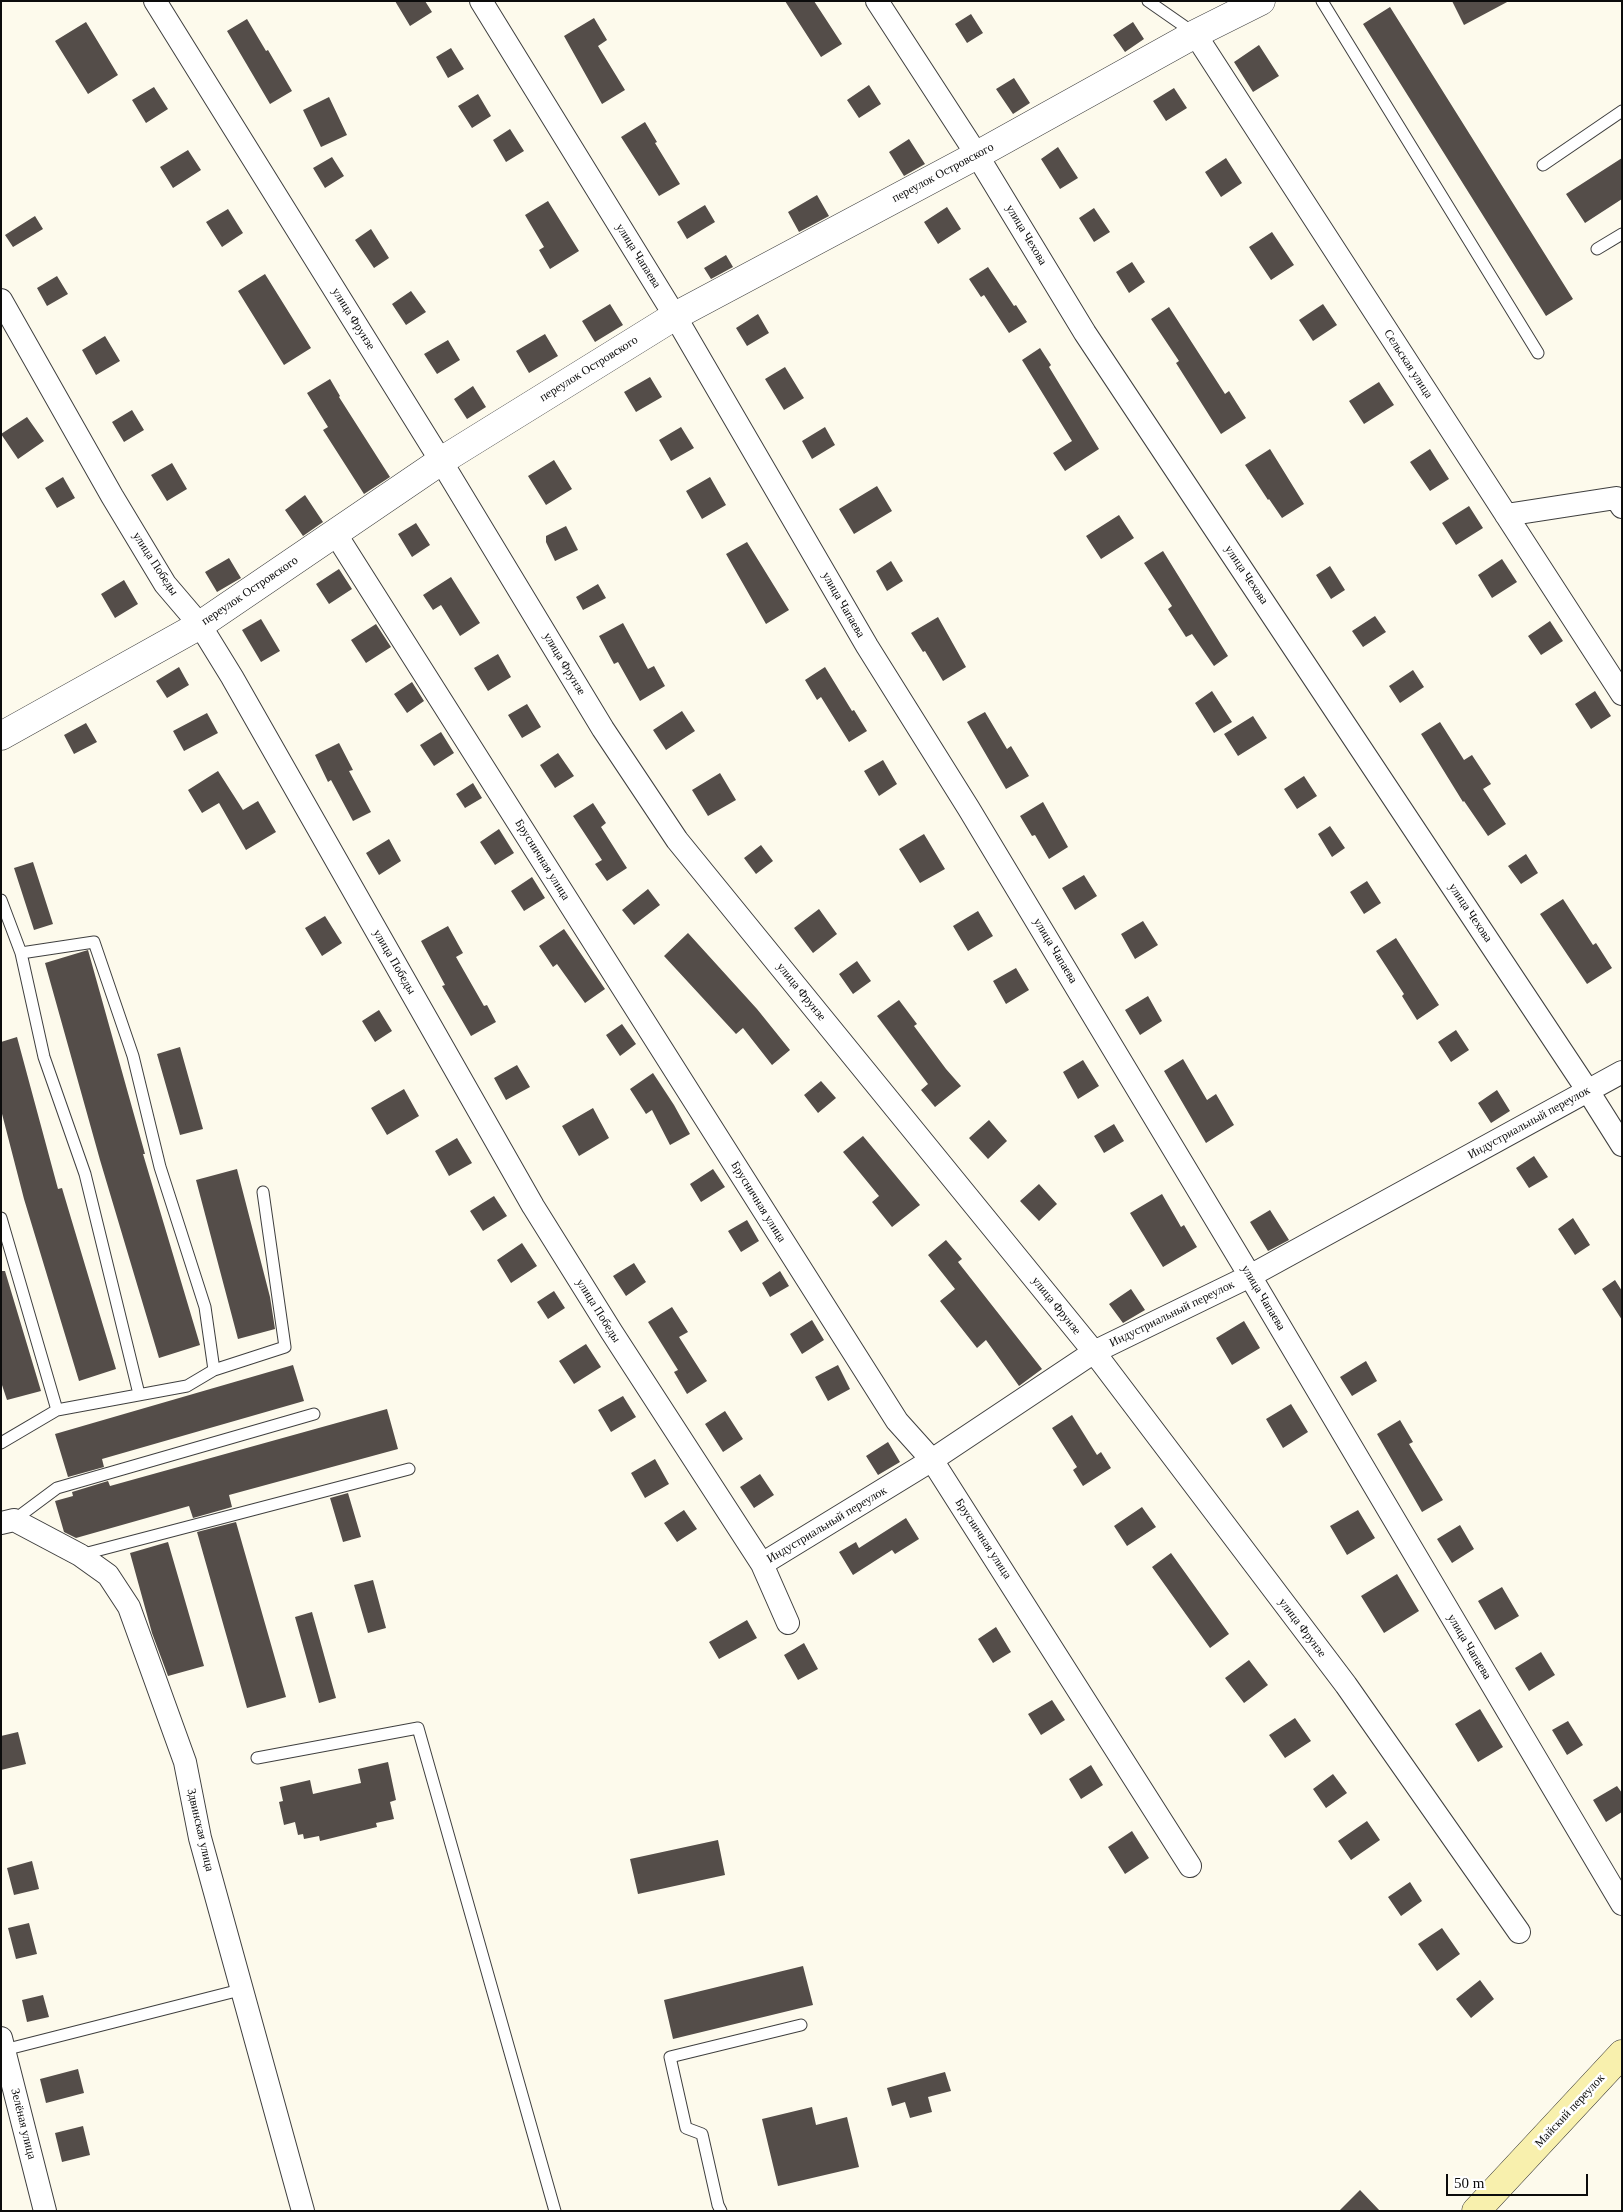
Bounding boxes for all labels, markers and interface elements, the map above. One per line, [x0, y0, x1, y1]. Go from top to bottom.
street label: переулок Островского [890, 140, 996, 206]
street label: улица Чехова [1002, 202, 1050, 268]
street label: улица Чапаева [612, 221, 664, 291]
street label: улица Фрунзе [328, 285, 378, 353]
street label: Сельская улица [1380, 327, 1436, 401]
street label: переулок Островского [537, 333, 641, 405]
street label: улица Победы [129, 530, 181, 598]
street label: улица Чехова [1221, 543, 1271, 607]
street label: переулок Островского [199, 553, 301, 629]
street label: улица Чапаева [818, 570, 868, 640]
street label: улица Фрунзе [540, 630, 588, 698]
street label: Брусничная улица [511, 817, 573, 903]
street label: улица Чехова [1445, 881, 1495, 945]
street label: улица Чапаева [1030, 916, 1080, 986]
street label: улица Победы [370, 927, 418, 997]
street label: улица Фрунзе [773, 960, 829, 1024]
street label: Индустриальный переулок [1466, 1083, 1592, 1163]
street label: Брусничная улица [727, 1159, 789, 1245]
street label: улица Чапаева [1238, 1263, 1288, 1333]
street label: улица Фрунзе [1028, 1274, 1084, 1338]
street label: улица Победы [573, 1276, 623, 1346]
street label: Индустриальный переулок [1107, 1277, 1237, 1351]
street label: Индустриальный переулок [764, 1483, 890, 1567]
street label: Брусничная улица [952, 1496, 1014, 1582]
street label: улица Фрунзе [1275, 1596, 1329, 1660]
street label: улица Чапаева [1444, 1612, 1494, 1682]
street label: Здвинская улица [183, 1787, 217, 1873]
street label: Майский переулок [1532, 2071, 1608, 2151]
street label: Зелёная улица [7, 2087, 39, 2161]
scale bar [1448, 2164, 1590, 2196]
text: 50 m [1454, 2175, 1484, 2191]

